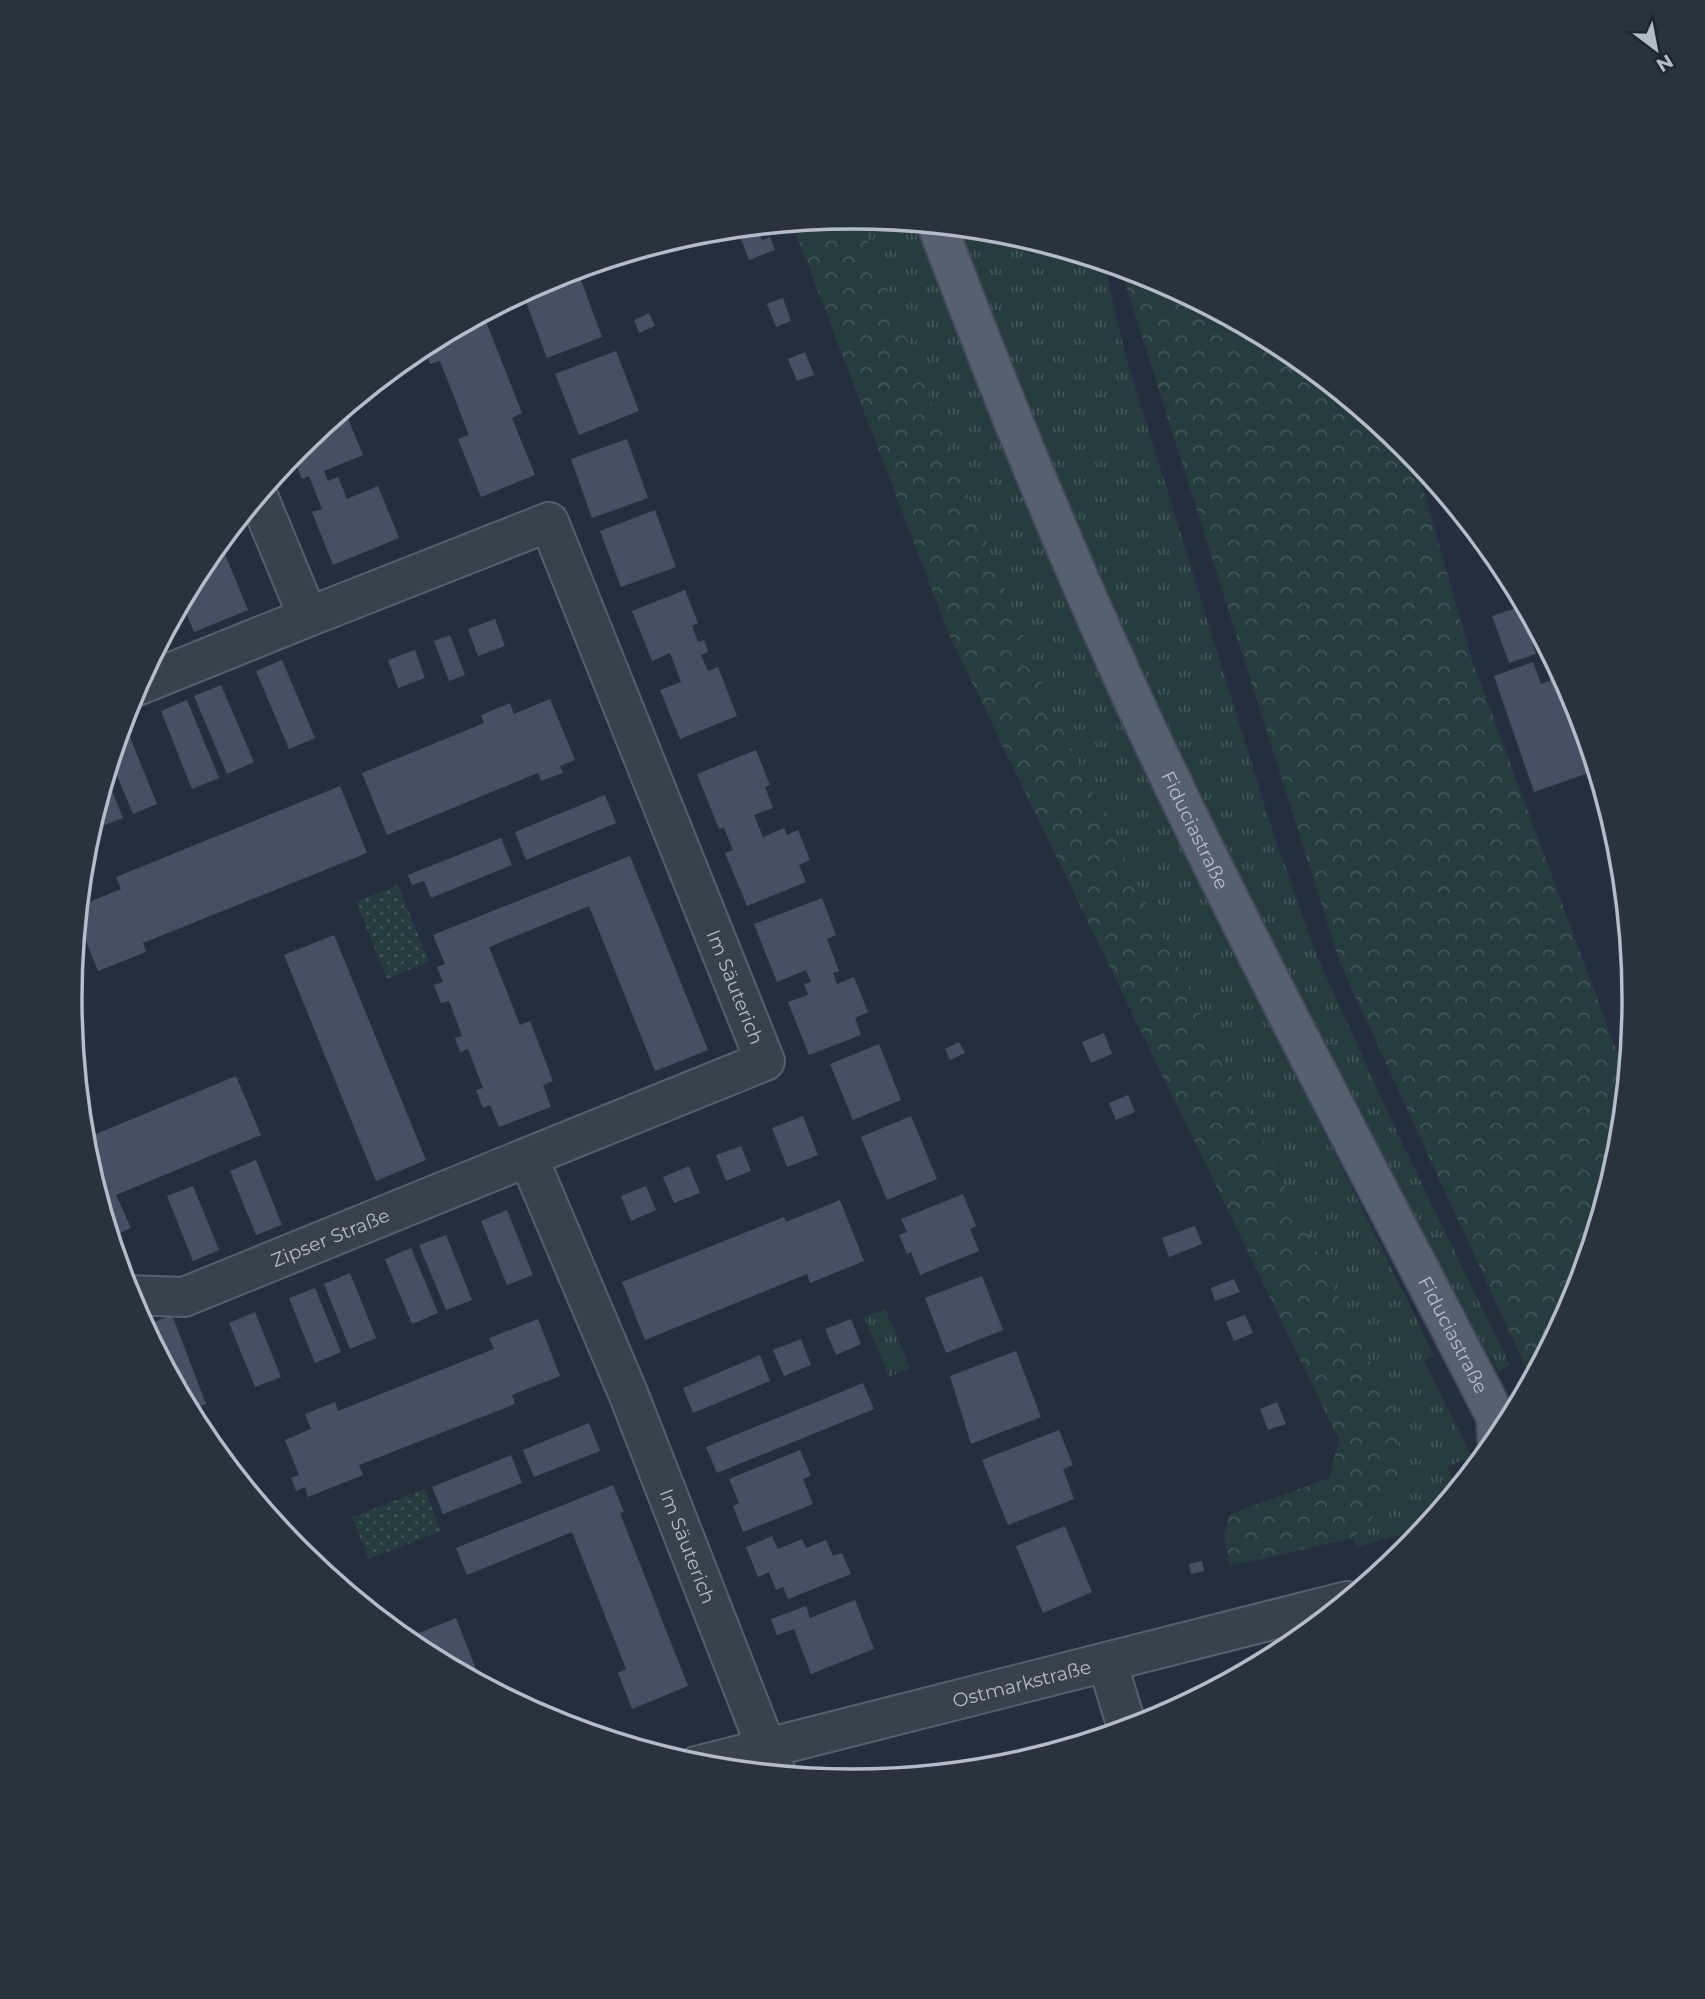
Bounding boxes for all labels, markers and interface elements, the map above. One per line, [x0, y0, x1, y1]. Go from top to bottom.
north arrow [1621, 14, 1691, 84]
text: N [1652, 49, 1677, 77]
street label: Fiduciastraße [1157, 767, 1234, 893]
street label: Im Säuterich [702, 926, 769, 1048]
street label: Zipser Straße [268, 1203, 393, 1272]
street label: Fiduciastraße [1414, 1272, 1493, 1397]
street label: Im Säuterich [655, 1485, 721, 1607]
street label: Ostmarkstraße [950, 1655, 1093, 1712]

